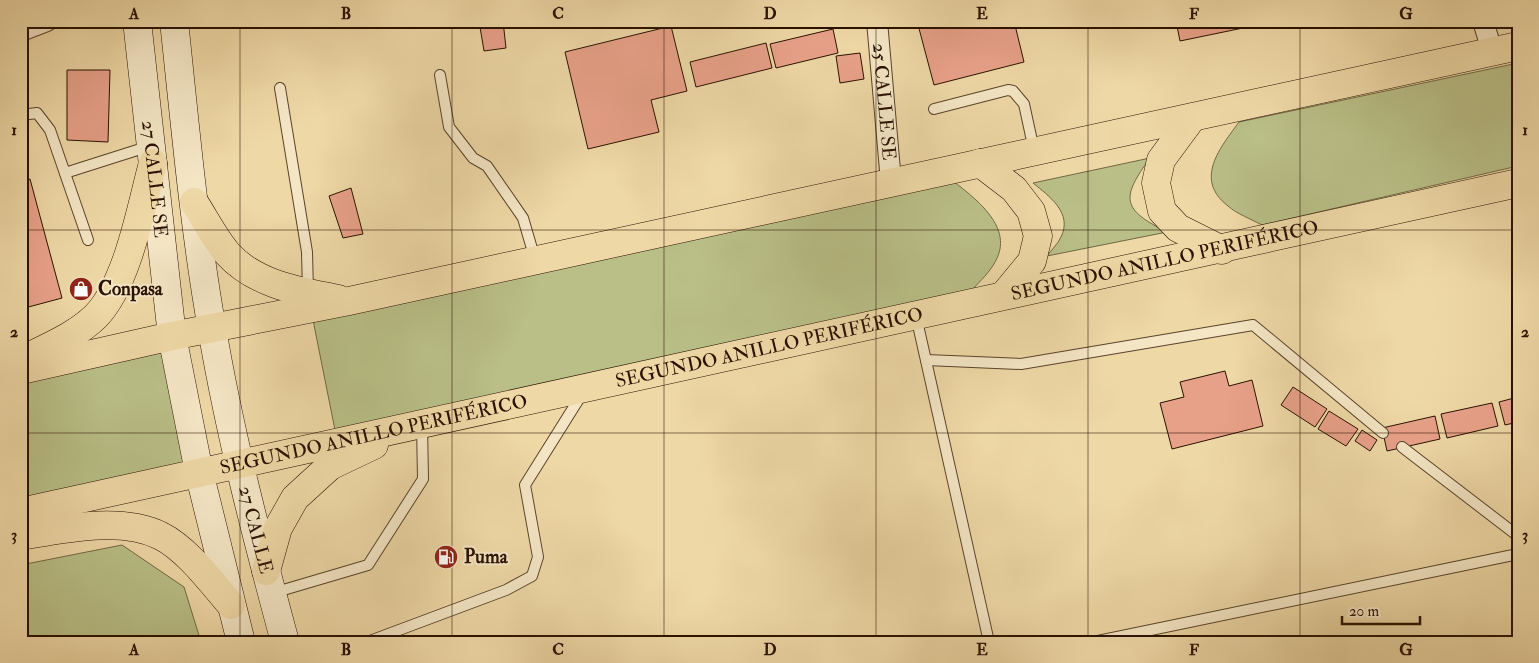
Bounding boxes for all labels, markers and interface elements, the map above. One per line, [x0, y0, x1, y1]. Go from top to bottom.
text: A [128, 4, 140, 24]
text: B [341, 4, 351, 24]
text: C [552, 4, 564, 24]
text: D [763, 4, 777, 24]
text: E [976, 4, 988, 24]
text: F [1189, 4, 1199, 24]
text: G [1399, 4, 1413, 24]
street label: 25 CALLE SE [867, 42, 901, 162]
street label: 27 CALLE SE [136, 119, 173, 239]
text: 1 [11, 120, 17, 140]
text: 1 [1522, 120, 1528, 140]
street label: SEGUNDO ANILLO PERIFÉRICO [1009, 215, 1321, 306]
shop icon: Conpasa [68, 276, 94, 302]
place label: Conpasa [98, 277, 164, 302]
street label: SEGUNDO ANILLO PERIFÉRICO [613, 302, 925, 393]
text: 2 [10, 322, 18, 342]
text: 2 [1521, 322, 1529, 342]
street label: SEGUNDO ANILLO PERIFÉRICO [218, 389, 530, 480]
street label: 27 CALLE [233, 484, 278, 577]
text: 3 [11, 525, 17, 545]
text: 3 [1522, 525, 1528, 545]
fuel station icon: Puma [433, 544, 459, 570]
place label: Puma [464, 545, 509, 569]
scale bar [1342, 593, 1419, 625]
text: 20 m [1349, 602, 1379, 621]
text: A [128, 640, 140, 660]
text: B [341, 640, 351, 660]
text: C [552, 640, 564, 660]
text: D [763, 640, 777, 660]
text: E [976, 640, 988, 660]
text: F [1189, 640, 1199, 660]
text: G [1399, 640, 1413, 660]

